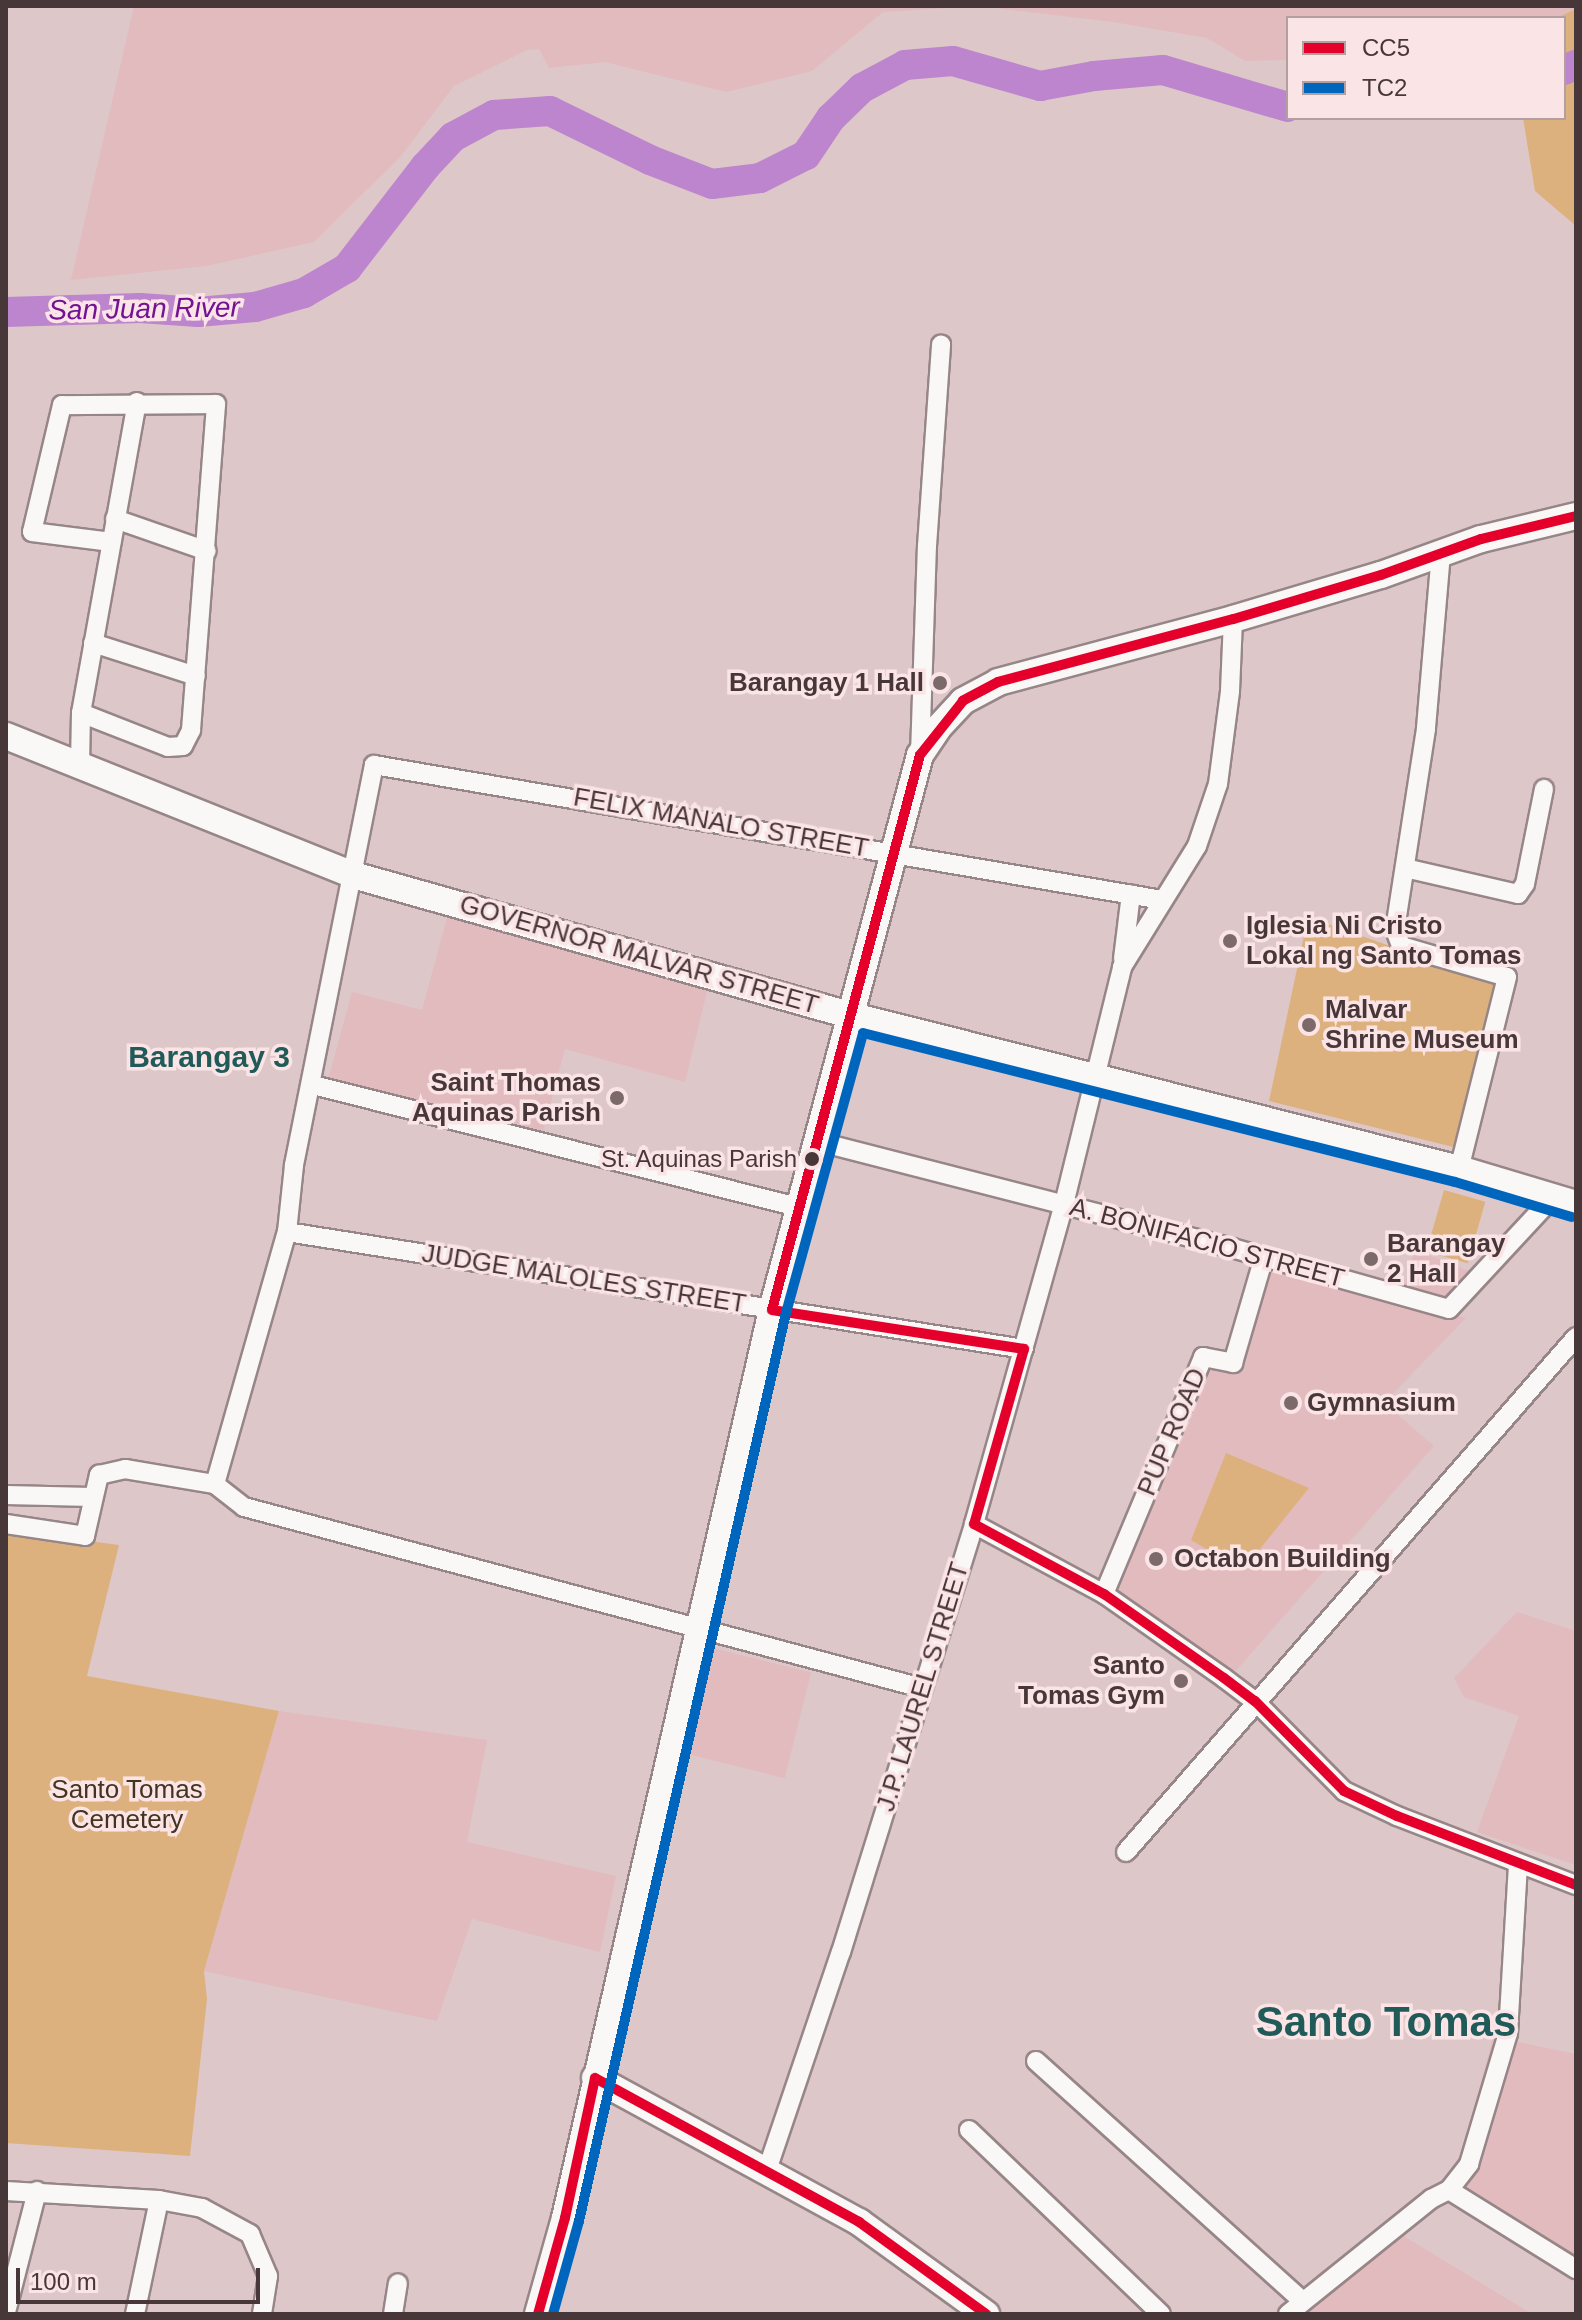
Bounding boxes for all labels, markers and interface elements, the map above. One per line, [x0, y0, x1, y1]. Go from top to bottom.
legend [1286, 16, 1566, 120]
text: CC5 [1362, 34, 1410, 61]
text: TC2 [1362, 74, 1407, 101]
water label: San Juan River [48, 291, 240, 327]
place label: Barangay 1 Hall [729, 667, 924, 699]
marker: Barangay 1 Hall [931, 674, 949, 692]
street label: FELIX MANALO STREET [571, 782, 871, 864]
street label: GOVERNOR MALVAR STREET [456, 889, 822, 1021]
place label: Iglesia Ni Cristo Lokal ng Santo Tomas [1246, 910, 1521, 972]
marker: Iglesia Ni Cristo Lokal ng Santo Tomas [1221, 932, 1239, 950]
place label: Malvar Shrine Museum [1325, 994, 1519, 1056]
marker: Malvar Shrine Museum [1300, 1016, 1318, 1034]
district label: Barangay 3 [128, 1039, 290, 1075]
place label: Saint Thomas Aquinas Parish [412, 1067, 601, 1128]
marker: Saint Thomas Aquinas Parish [608, 1089, 626, 1107]
place label: St. Aquinas Parish [600, 1145, 797, 1173]
marker: St. Aquinas Parish [804, 1151, 820, 1167]
street label: A. BONIFACIO STREET [1066, 1191, 1348, 1295]
place label: Barangay 2 Hall [1387, 1228, 1505, 1290]
street label: JUDGE MALOLES STREET [420, 1238, 748, 1320]
marker: Barangay 2 Hall [1362, 1250, 1380, 1268]
street label: PUP ROAD [1131, 1363, 1213, 1501]
place label: Gymnasium [1307, 1387, 1456, 1419]
marker: Gymnasium [1282, 1394, 1300, 1412]
place label: Octabon Building [1174, 1543, 1391, 1575]
marker: Octabon Building [1145, 1548, 1167, 1570]
street label: J.P. LAUREL STREET [870, 1558, 976, 1816]
place label: Santo Tomas Gym [1018, 1650, 1165, 1712]
marker: Santo Tomas Gym [1172, 1672, 1190, 1690]
park label: Santo Tomas Cemetery [51, 1774, 203, 1836]
district label: Santo Tomas [1256, 1997, 1516, 2047]
scale bar [20, 2252, 264, 2302]
text: 100 m [30, 2268, 97, 2295]

